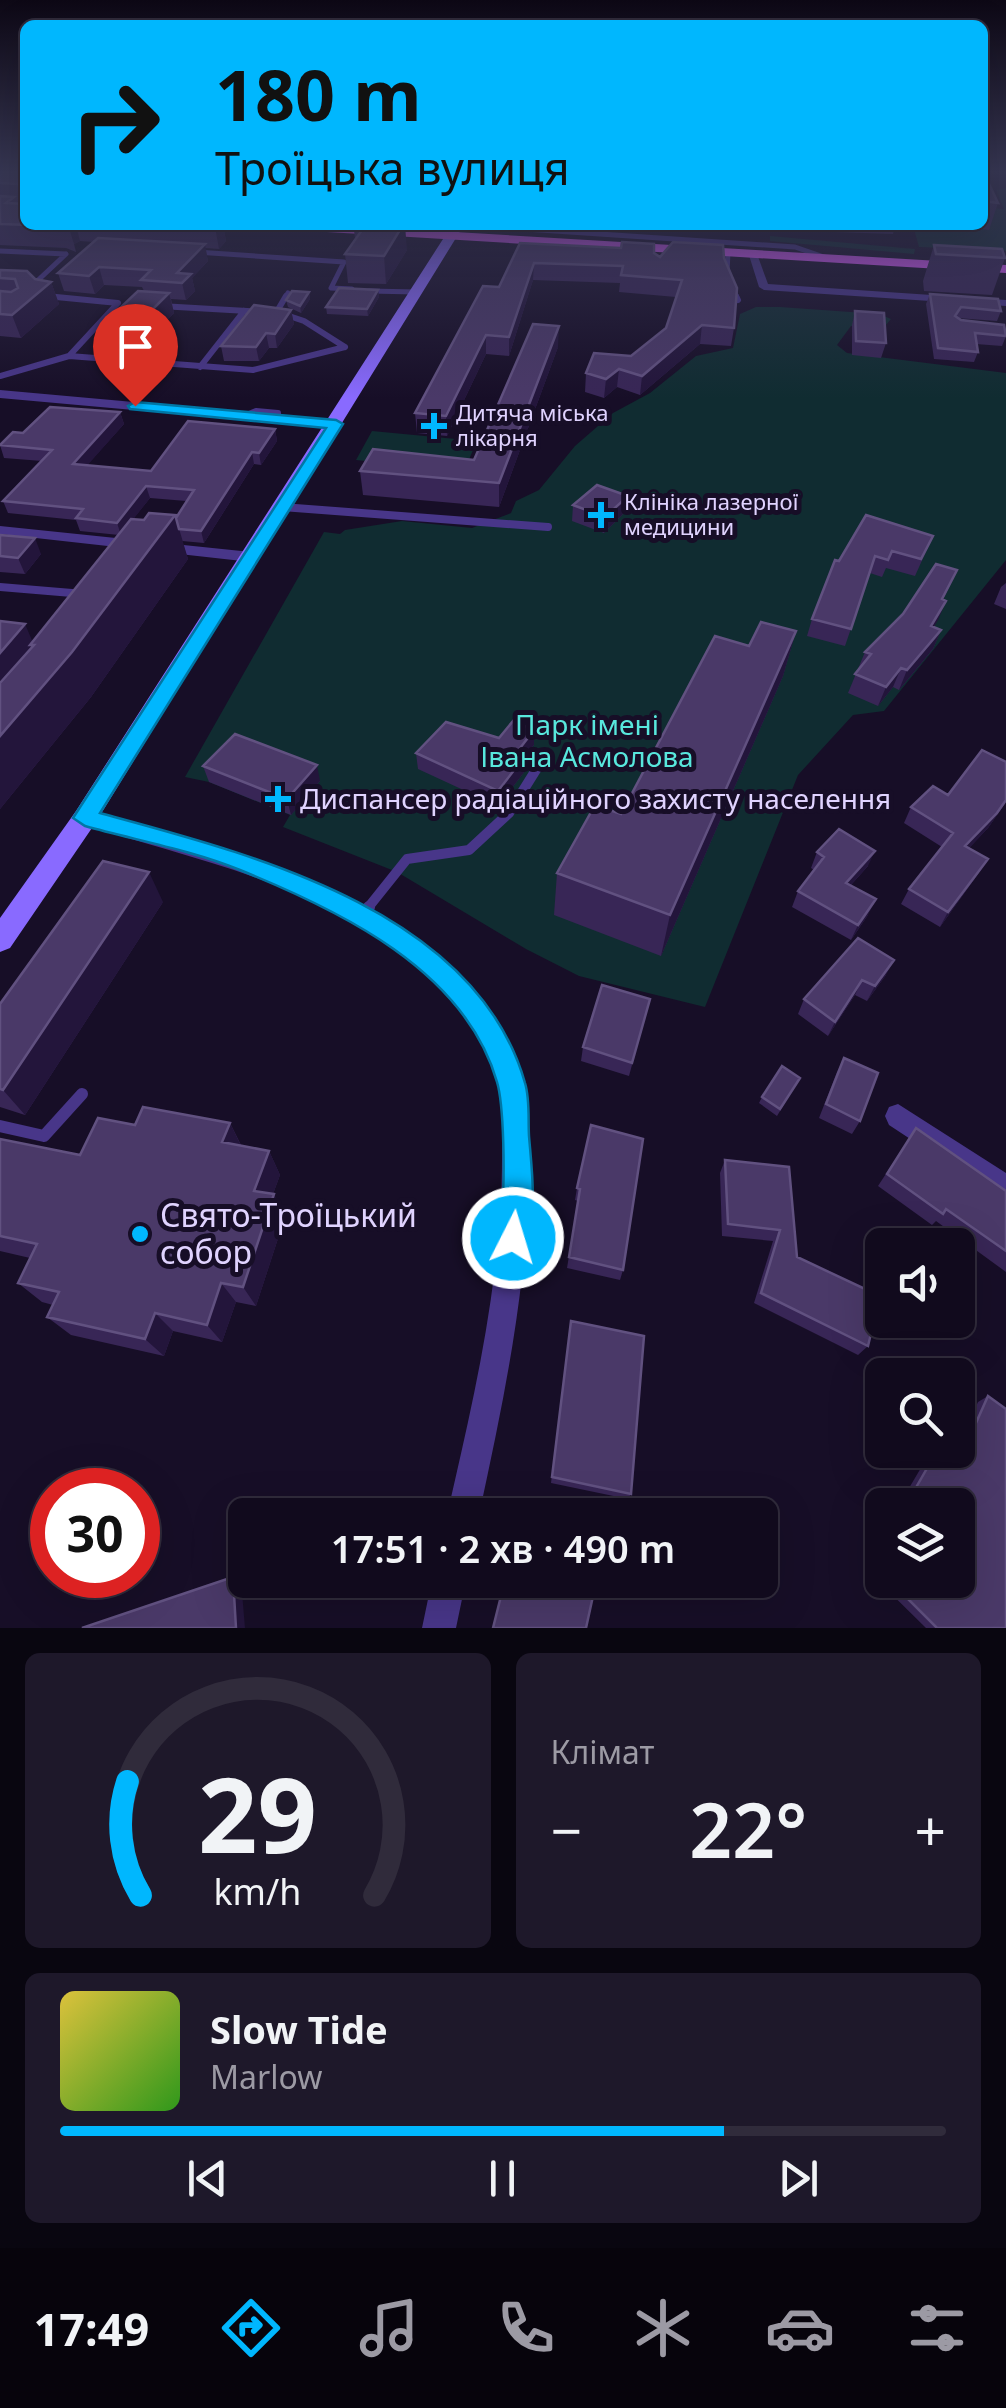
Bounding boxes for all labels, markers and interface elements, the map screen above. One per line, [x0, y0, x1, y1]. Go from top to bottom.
text: 180 m [215, 46, 422, 142]
icon: right [50, 60, 180, 190]
text: Троїцька вулиця [215, 137, 570, 198]
pin [93, 304, 178, 407]
icon: arrive [108, 319, 163, 374]
place label: Дитяча міська лікарня [456, 397, 608, 452]
marker: Дитяча міська лікарня [421, 413, 447, 439]
place label: Клініка лазерної медицини [624, 486, 799, 541]
marker: Клініка лазерної медицини [588, 502, 614, 528]
park label: Парк імені Івана Асмолова [480, 705, 694, 775]
place label: Диспансер радіаційного захисту населення [300, 779, 891, 817]
marker: Диспансер радіаційного захисту населення [265, 786, 291, 812]
position arrow [461, 1186, 565, 1290]
place label: Свято-Троїцький собор [160, 1193, 417, 1273]
marker: Свято-Троїцький собор [129, 1223, 151, 1245]
map controls [865, 1228, 975, 1598]
button: sound [865, 1228, 975, 1338]
button: search [865, 1358, 975, 1468]
speed limit sign: 30 [30, 1468, 160, 1598]
button: layers [865, 1488, 975, 1598]
text: 17:51 · 2 хв · 490 m [331, 1522, 675, 1574]
text: Клімат [551, 1730, 654, 1773]
text: 29 [198, 1742, 317, 1883]
text: 22° [689, 1778, 807, 1880]
text: − [551, 1792, 582, 1867]
text: + [915, 1792, 946, 1867]
text: km/h [214, 1867, 302, 1915]
text: Slow Tide [210, 2003, 388, 2055]
text: Marlow [210, 2055, 322, 2098]
icon: previous [180, 2151, 235, 2206]
icon: pause [475, 2151, 530, 2206]
icon: next [771, 2151, 826, 2206]
icon: directions [216, 2293, 286, 2363]
icon: music [354, 2293, 424, 2363]
icon: phone [491, 2293, 561, 2363]
icon: climate [628, 2293, 698, 2363]
icon: car [765, 2293, 835, 2363]
icon: filters [902, 2293, 972, 2363]
text: 17:49 [34, 2298, 149, 2359]

